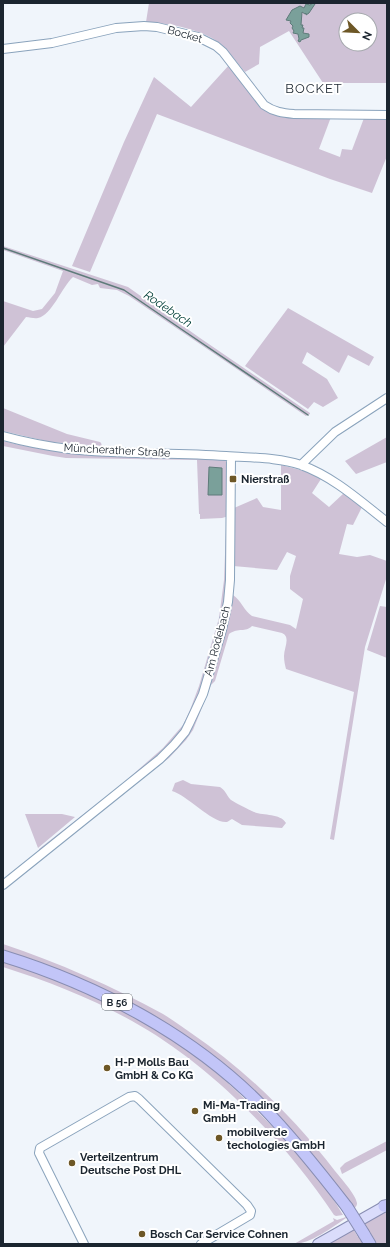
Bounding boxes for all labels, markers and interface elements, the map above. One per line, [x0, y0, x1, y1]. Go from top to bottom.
north arrow [338, 12, 378, 52]
street label: Bocket [166, 23, 204, 46]
text: N [359, 29, 374, 42]
district label: BOCKET [285, 81, 343, 96]
water label: Rodebach [141, 288, 195, 330]
street label: Müncherather Straße [63, 441, 171, 460]
place label: Nierstraß [241, 473, 289, 486]
marker: Nierstraß [228, 474, 238, 484]
street label: Am Rodebach [202, 604, 233, 678]
road number: B 56 [102, 994, 132, 1010]
place label: H-P Molls Bau GmbH & Co KG [115, 1056, 193, 1082]
marker: H-P Molls Bau GmbH & Co KG [102, 1063, 112, 1073]
place label: Mi-Ma-Trading GmbH [203, 1099, 280, 1125]
marker: Mi-Ma-Trading GmbH [190, 1106, 200, 1116]
place label: mobilverde techologies GmbH [227, 1126, 325, 1152]
marker: mobilverde techologies GmbH [214, 1133, 224, 1143]
place label: Verteilzentrum Deutsche Post DHL [80, 1151, 182, 1177]
marker: Verteilzentrum Deutsche Post DHL [67, 1158, 77, 1168]
place label: Bosch Car Service Cohnen [150, 1228, 288, 1241]
marker: Bosch Car Service Cohnen [137, 1229, 147, 1239]

